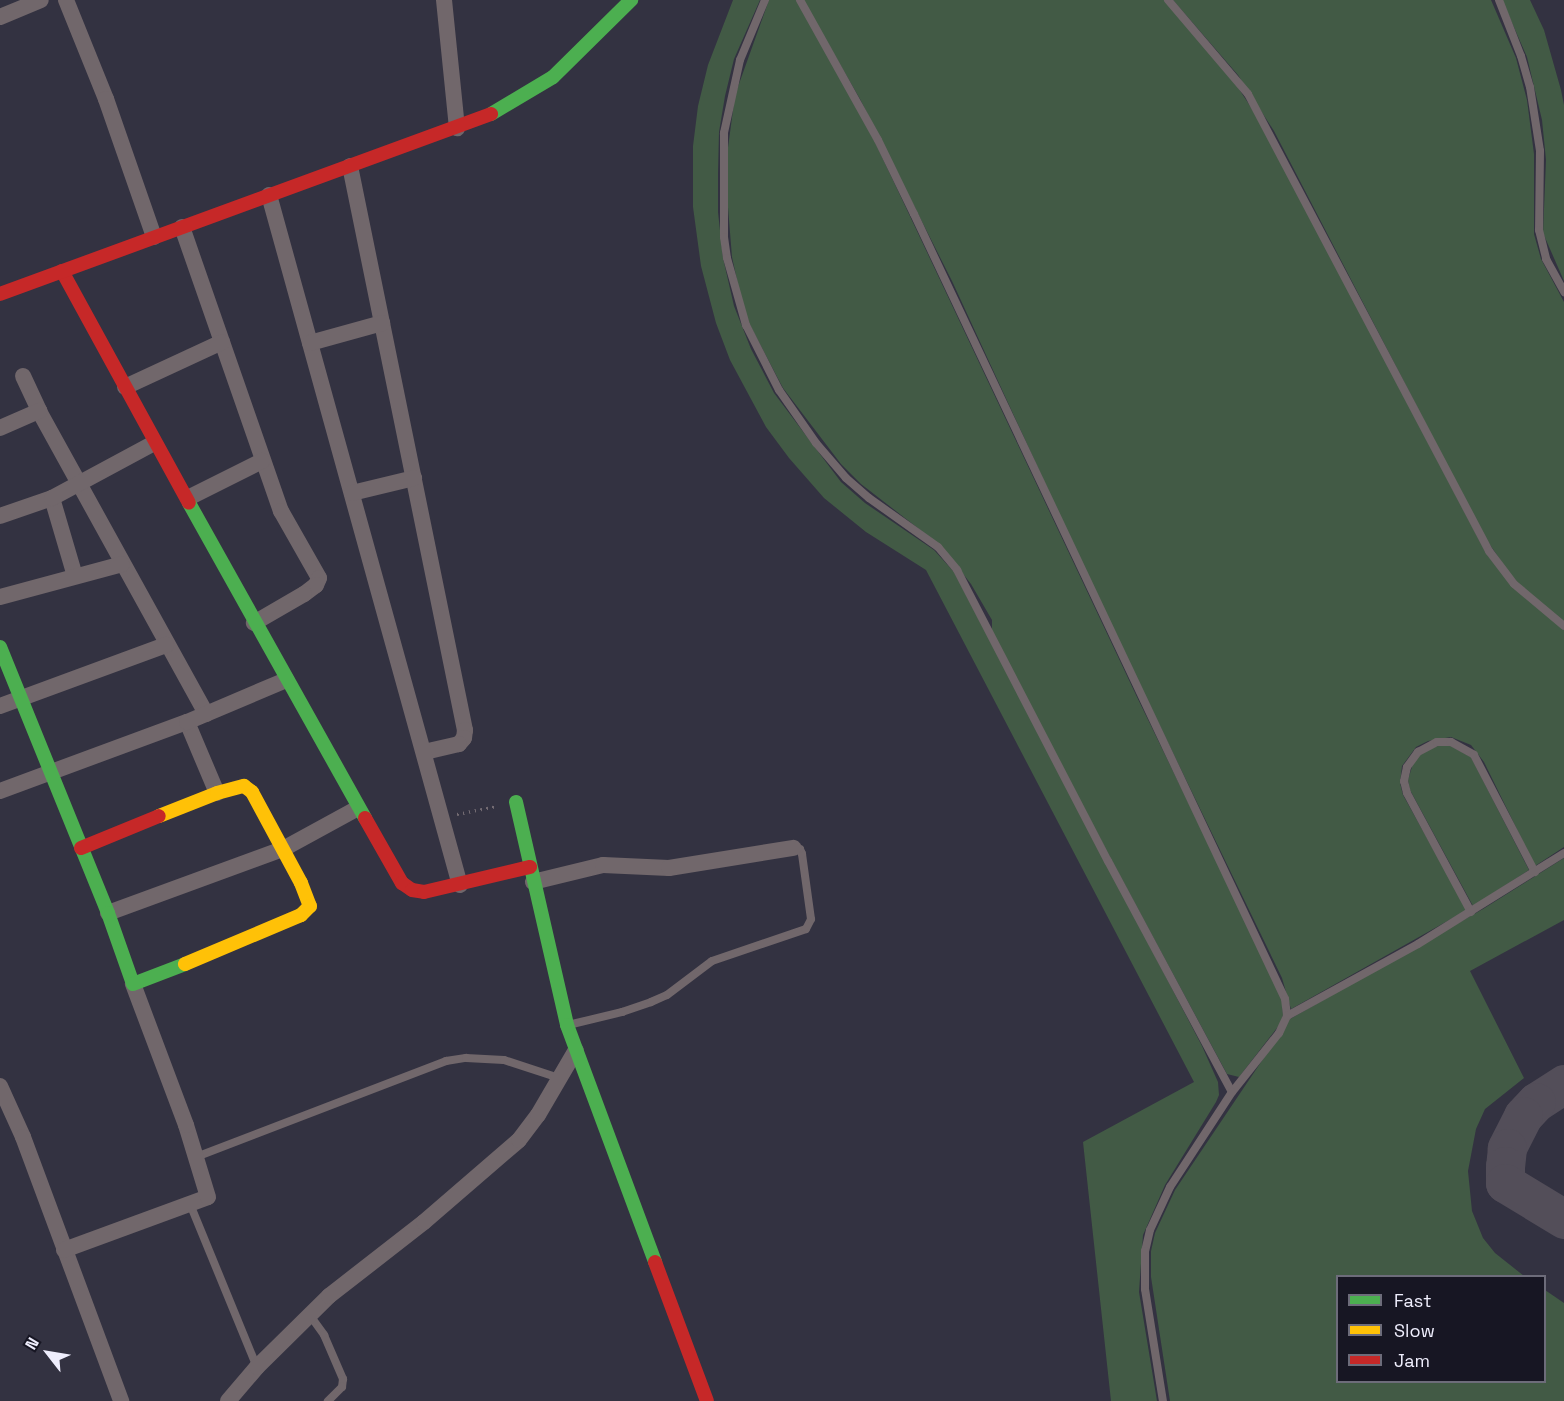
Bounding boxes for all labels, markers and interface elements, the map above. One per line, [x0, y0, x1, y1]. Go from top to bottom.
legend [1336, 1275, 1546, 1383]
text: Fast [1394, 1289, 1431, 1312]
text: Slow [1394, 1319, 1435, 1342]
north arrow [18, 1323, 78, 1383]
text: N [20, 1333, 44, 1353]
text: Jam [1394, 1349, 1430, 1372]

